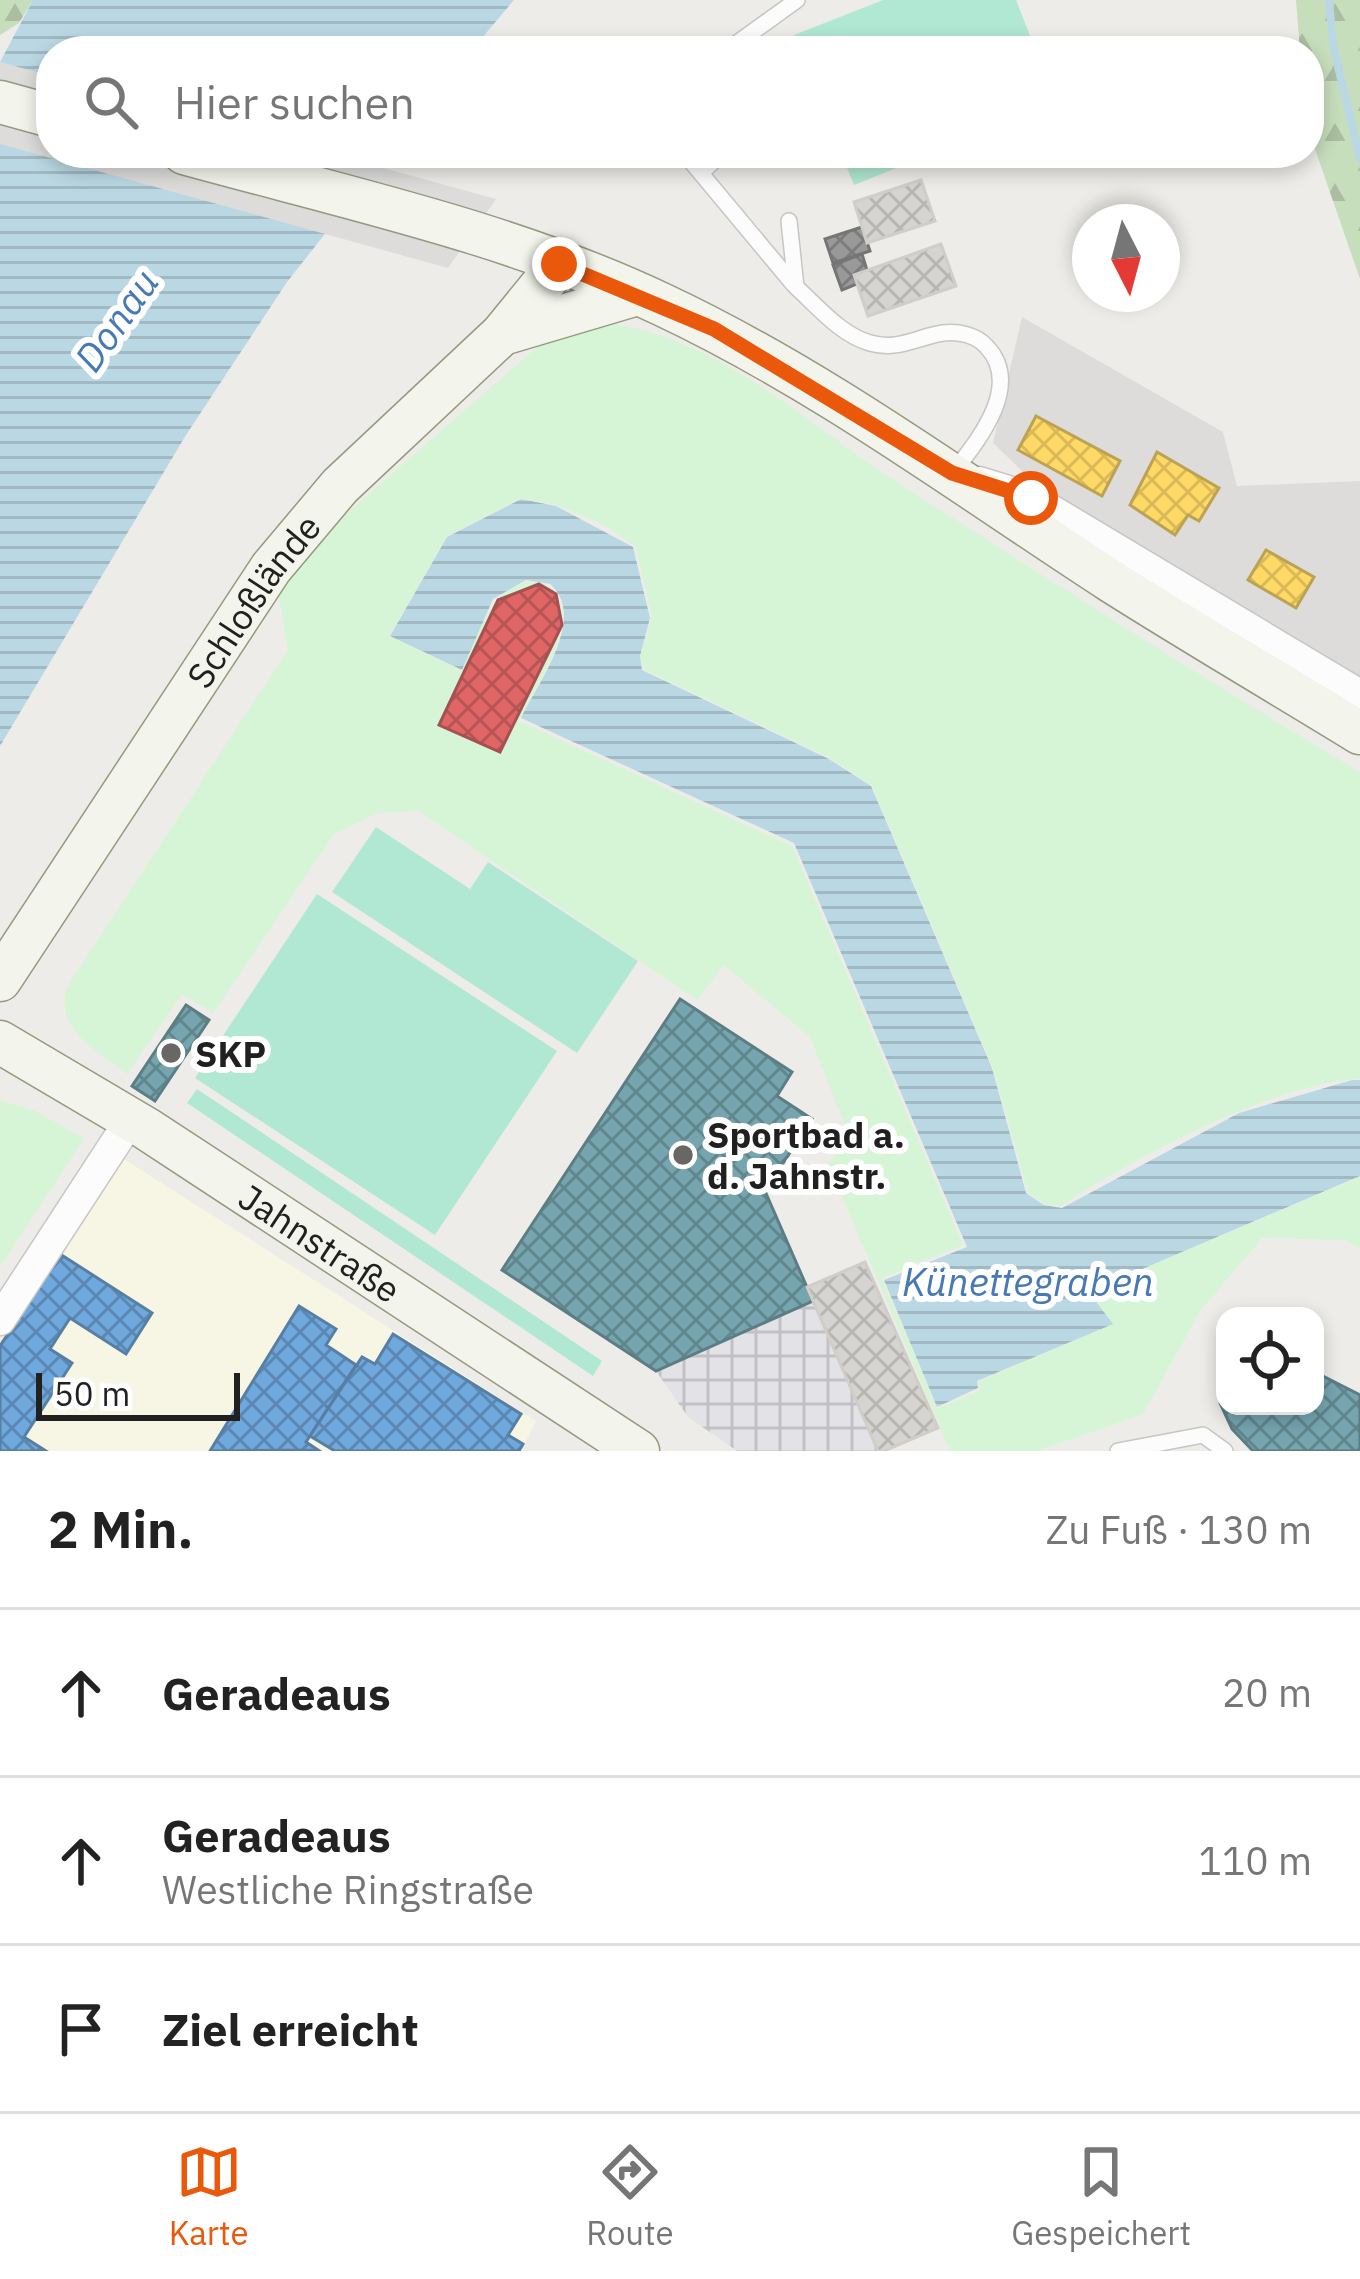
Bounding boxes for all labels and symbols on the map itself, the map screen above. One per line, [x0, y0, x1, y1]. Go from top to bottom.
north arrow [1072, 204, 1180, 312]
route end [532, 237, 586, 291]
water label: Donau [63, 259, 169, 381]
route start [1004, 471, 1058, 525]
street label: Schloßlände [175, 504, 330, 697]
place label: SKP [195, 1030, 266, 1077]
marker: SKP [158, 1040, 184, 1066]
place label: Sportbad a. d. Jahnstr. [707, 1111, 905, 1199]
marker: Sportbad a. d. Jahnstr. [670, 1142, 696, 1168]
street label: Jahnstraße [231, 1173, 410, 1313]
water label: Künettegraben [902, 1256, 1154, 1307]
scale bar [36, 1367, 240, 1420]

